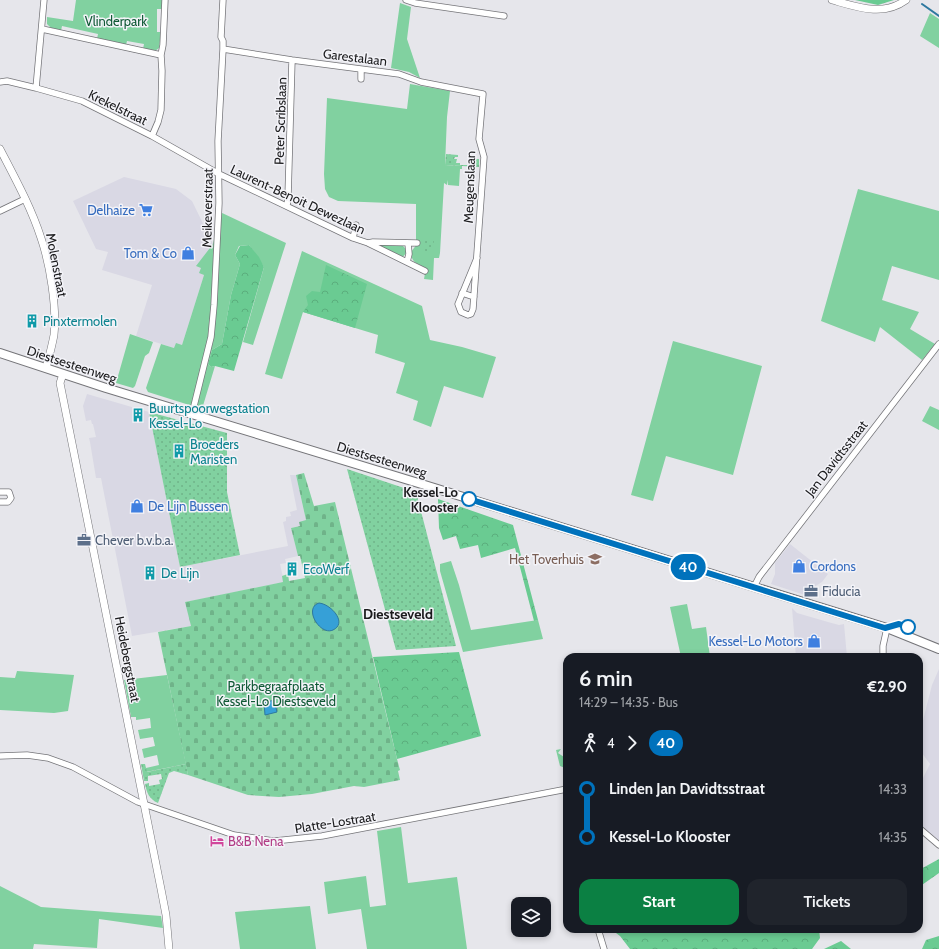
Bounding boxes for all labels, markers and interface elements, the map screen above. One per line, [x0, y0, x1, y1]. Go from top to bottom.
park label: Vlinderpark [85, 13, 147, 29]
street label: Garestalaan [322, 45, 388, 69]
street label: Peter Scribslaan [270, 77, 290, 165]
street label: Krekelstraat [86, 86, 151, 128]
street label: Meugenslaan [460, 151, 478, 223]
street label: Laurent-Benoit Dewezlaan [228, 161, 368, 237]
street label: Meikeverstraat [198, 167, 216, 248]
place label: Delhaize [87, 202, 135, 218]
supermarket icon: Delhaize [138, 202, 154, 218]
street label: Molenstraat [43, 232, 71, 299]
place label: Tom & Co [124, 245, 177, 261]
shop icon: Tom & Co [180, 245, 196, 261]
building icon: Pinxtermolen [24, 313, 40, 329]
place label: Pinxtermolen [43, 313, 117, 329]
street label: Diestsesteenweg [25, 342, 119, 386]
place label: Buurtspoorwegstation Kessel-Lo [149, 400, 270, 431]
building icon: Buurtspoorwegstation Kessel-Lo [130, 407, 146, 423]
street label: Jan Davidtsstraat [801, 416, 871, 500]
place label: Broeders Maristen [190, 436, 239, 467]
street label: Diestsesteenweg [335, 438, 429, 480]
building icon: Broeders Maristen [171, 443, 187, 459]
place label: Kessel-Lo Klooster [403, 484, 459, 515]
marker: Kessel-Lo Klooster [461, 491, 477, 507]
shop icon: De Lijn Bussen [129, 498, 145, 514]
place label: De Lijn Bussen [148, 498, 228, 515]
office icon: Chever b.v.b.a. [76, 532, 92, 548]
place label: Chever b.v.b.a. [95, 532, 174, 548]
place label: Het Toverhuis [509, 551, 585, 567]
school or university icon: Het Toverhuis [587, 551, 603, 567]
line badge: 40 [670, 554, 706, 580]
text: 40 [679, 558, 697, 576]
shop icon: Cordons [791, 558, 807, 574]
place label: Cordons [810, 558, 857, 574]
building icon: EcoWerf [284, 561, 300, 577]
place label: EcoWerf [303, 561, 350, 577]
building icon: De Lijn [142, 565, 158, 581]
place label: De Lijn [161, 565, 199, 582]
office icon: Fiducia [803, 583, 819, 599]
place label: Fiducia [822, 583, 861, 599]
district label: Diestseveld [363, 605, 433, 623]
street label: Heidebergstraat [112, 615, 144, 704]
unlabelled marker [900, 619, 916, 635]
place label: Kessel-Lo Motors [709, 633, 804, 649]
shop icon: Kessel-Lo Motors [806, 633, 822, 649]
text: 6 min [579, 665, 633, 692]
park label: Parkbegraafplaats Kessel-Lo Diestseveld [216, 678, 336, 709]
text: €2.90 [867, 678, 907, 696]
text: 14:29 – 14:35 · Bus [579, 694, 678, 710]
icon: walk [579, 732, 601, 754]
icon: forward [621, 732, 643, 754]
text: 40 [657, 734, 675, 752]
text: 4 [607, 735, 615, 751]
text: Linden Jan Davidtsstraat [609, 780, 765, 798]
text: 14:33 [878, 781, 907, 797]
street label: Platte-Lostraat [294, 808, 377, 836]
text: Kessel-Lo Klooster [609, 828, 730, 846]
text: 14:35 [878, 829, 907, 845]
hotel icon: B&B Nena [209, 833, 225, 849]
place label: B&B Nena [228, 833, 284, 849]
button: Start [579, 879, 739, 925]
button: Tickets [747, 879, 907, 925]
map controls [511, 897, 551, 937]
button: layers [511, 897, 551, 937]

